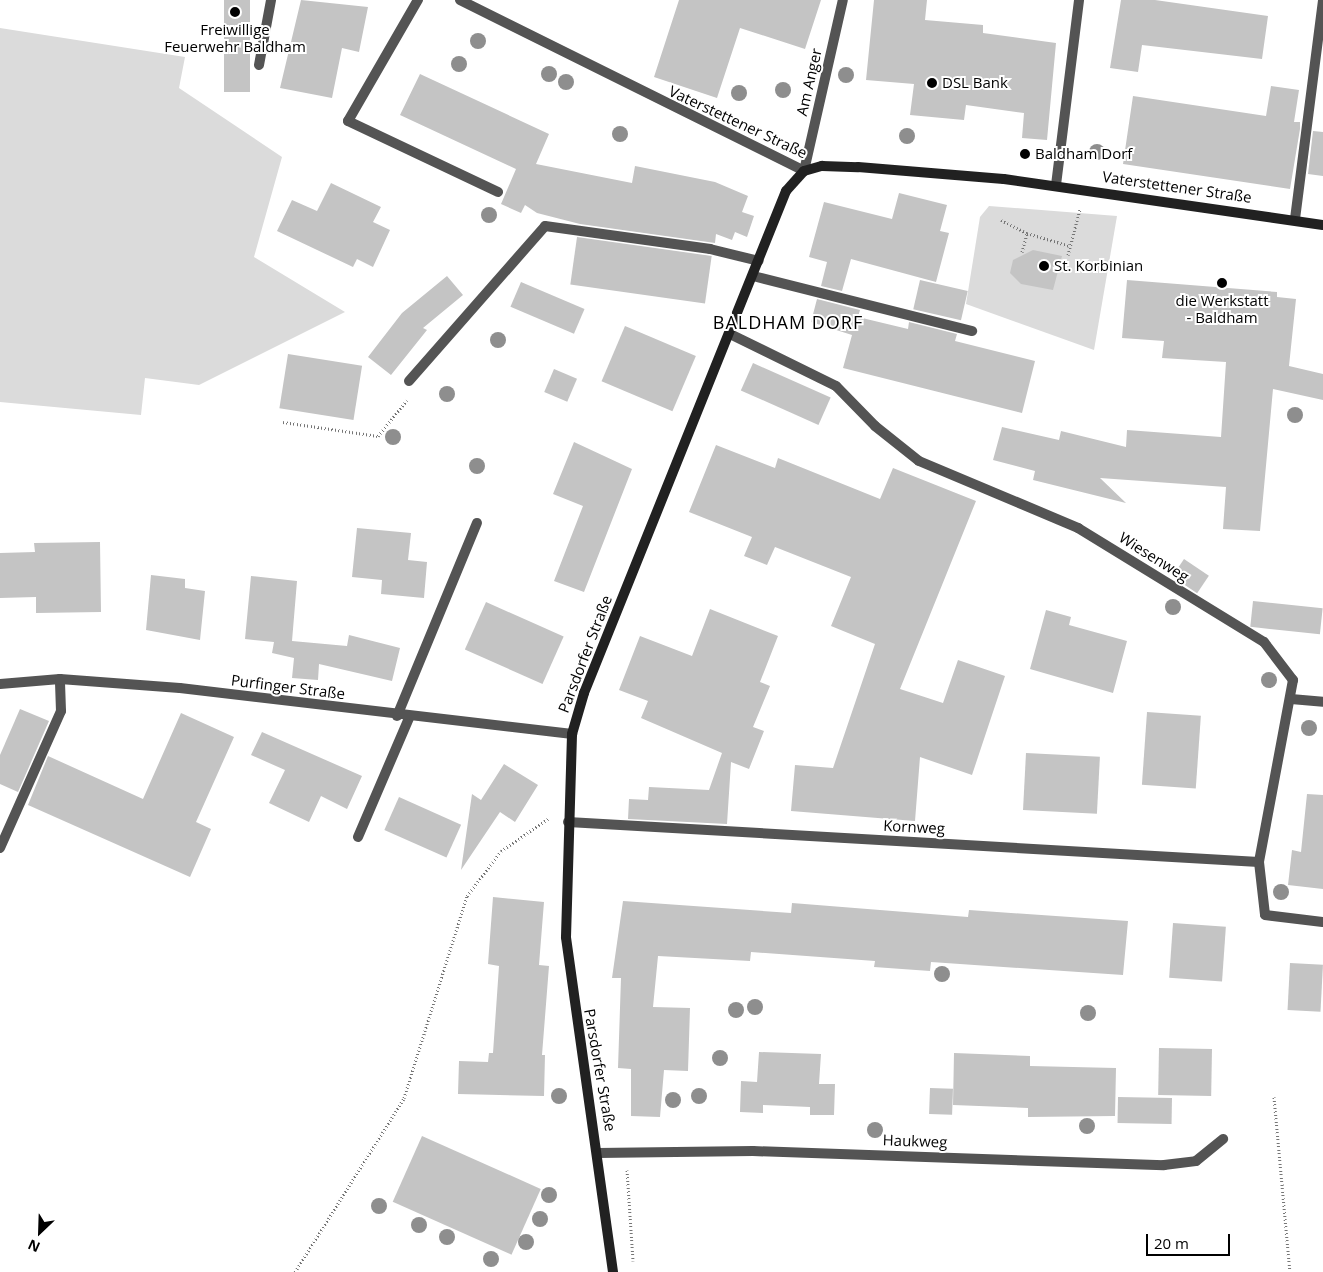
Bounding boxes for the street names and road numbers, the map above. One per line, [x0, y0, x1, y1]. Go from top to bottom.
street label: Am Anger [793, 47, 825, 117]
street label: Vaterstettener Straße [666, 82, 810, 162]
street label: Vaterstettener Straße [1101, 168, 1253, 206]
street label: Wiesenweg [1116, 528, 1192, 586]
street label: Parsdorfer Straße [554, 593, 616, 715]
street label: Purfinger Straße [230, 671, 346, 703]
street label: Kornweg [883, 816, 945, 838]
street label: Parsdorfer Straße [580, 1007, 620, 1133]
street label: Haukweg [882, 1131, 948, 1151]

